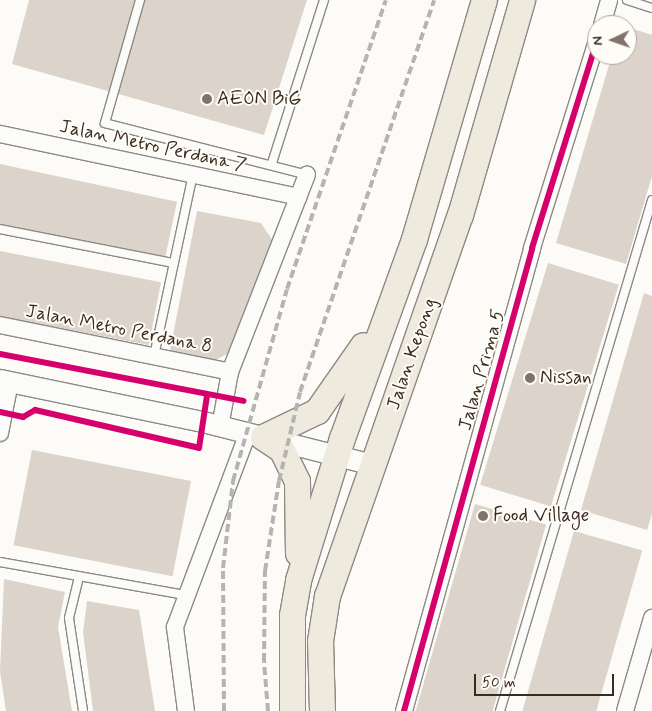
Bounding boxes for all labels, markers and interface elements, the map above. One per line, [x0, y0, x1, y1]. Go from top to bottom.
north arrow [587, 15, 637, 65]
text: N [589, 36, 607, 46]
place label: AEON BiG [217, 88, 301, 110]
marker: AEON BiG [201, 93, 213, 105]
street label: Jalan Metro Perdana 7 [57, 115, 249, 177]
street label: Jalan Kepong [382, 295, 442, 413]
street label: Jalan Metro Perdana 8 [24, 300, 214, 358]
street label: Jalan Prima 5 [454, 307, 510, 433]
place label: Nissan [540, 367, 592, 389]
marker: Nissan [524, 372, 536, 384]
place label: Food Village [493, 505, 585, 527]
marker: Food Village [477, 510, 489, 522]
scale bar [477, 664, 617, 696]
text: 50 m [482, 673, 516, 693]

